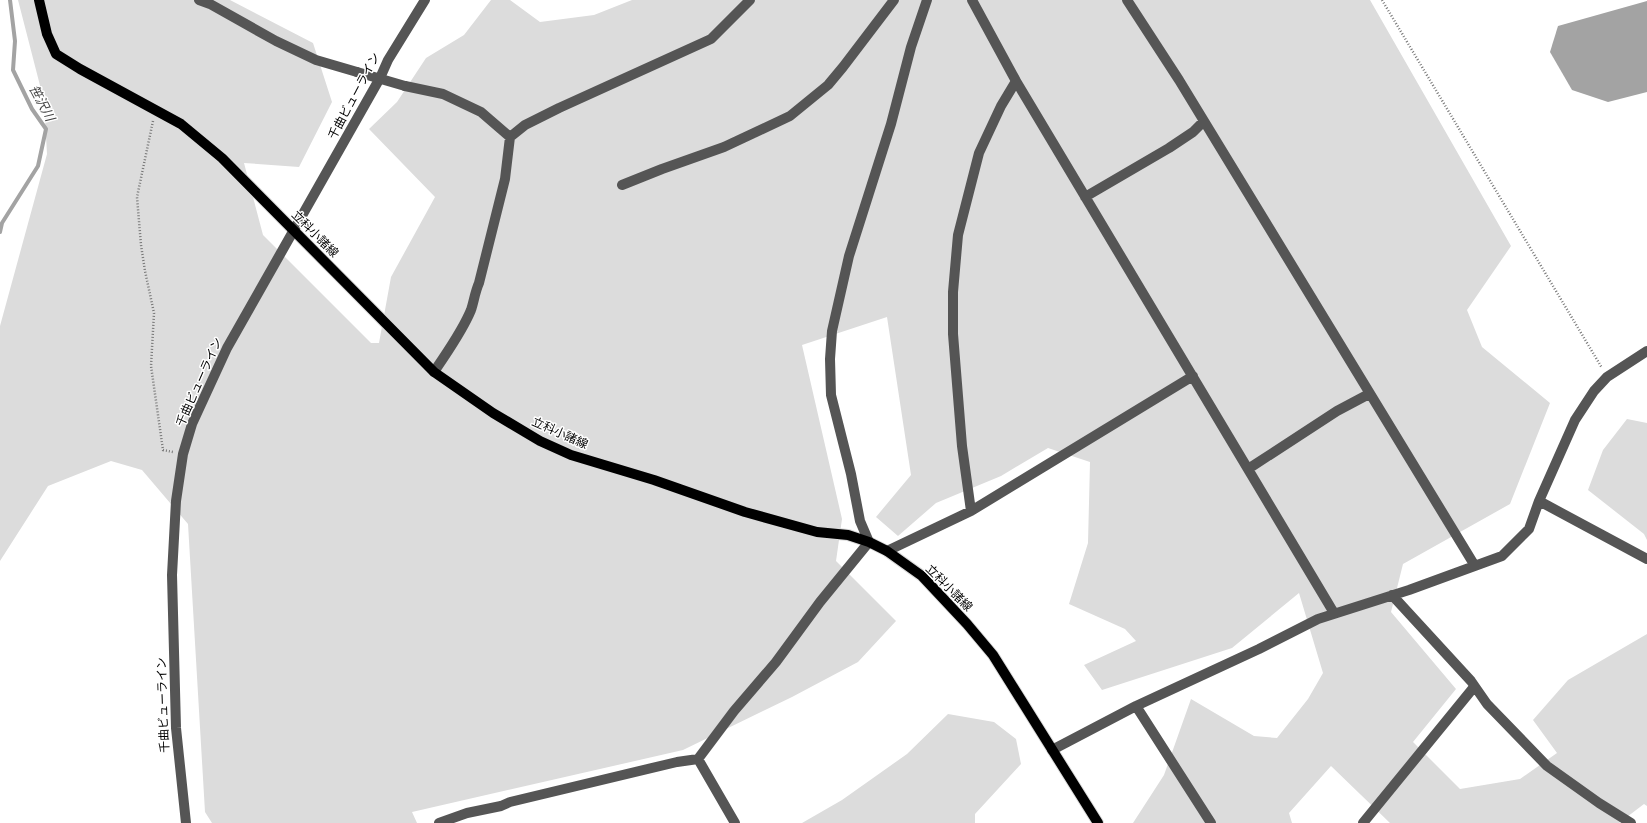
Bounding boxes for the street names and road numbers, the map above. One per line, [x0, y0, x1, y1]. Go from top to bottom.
street label: 千曲ビューライン [325, 50, 383, 142]
street label: 立科小諸線 [289, 208, 341, 260]
street label: 千曲ビューライン [173, 335, 225, 429]
street label: 立科小諸線 [530, 414, 590, 452]
street label: 立科小諸線 [923, 562, 975, 614]
street label: 千曲ビューライン [154, 657, 172, 753]

